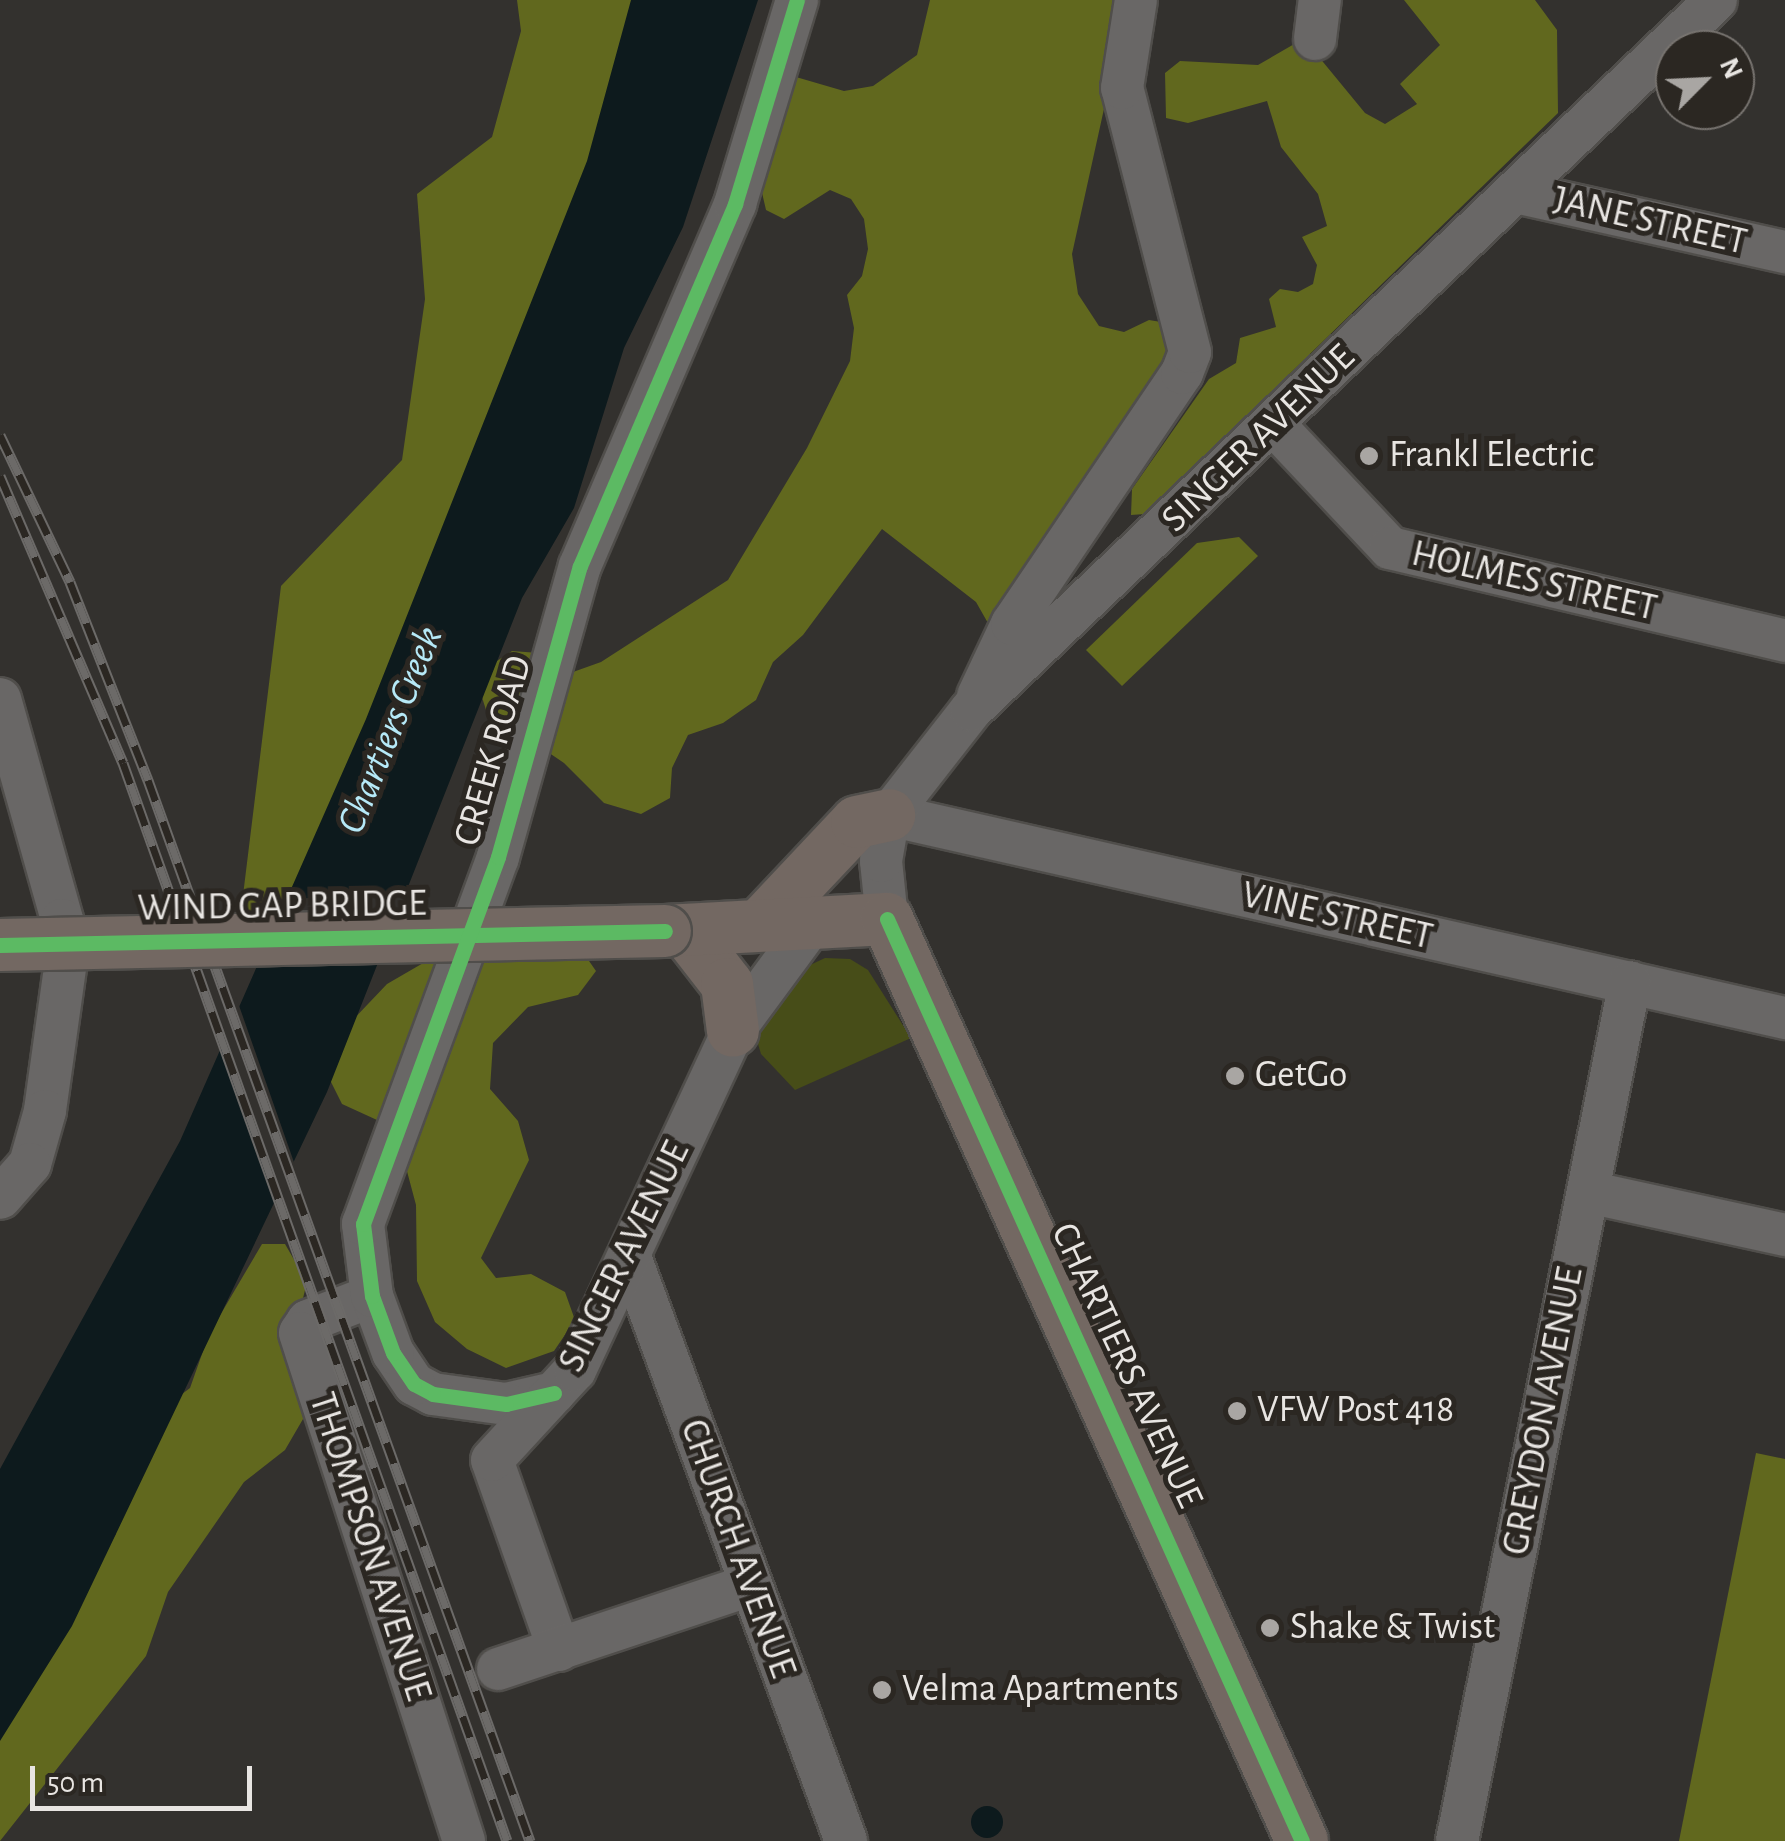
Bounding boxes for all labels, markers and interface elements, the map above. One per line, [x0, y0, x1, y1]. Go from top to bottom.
north arrow [1655, 30, 1755, 130]
text: N [1714, 54, 1747, 83]
street label: JANE STREET [1549, 178, 1751, 266]
street label: SINGER AVENUE [1153, 335, 1365, 543]
place label: Frankl Electric [1389, 433, 1594, 479]
marker: Frankl Electric [1358, 445, 1380, 467]
street label: HOLMES STREET [1407, 532, 1661, 632]
water label: Chartiers Creek [327, 620, 453, 840]
street label: CREEK ROAD [445, 651, 543, 851]
street label: VINE STREET [1237, 873, 1437, 961]
street label: WIND GAP BRIDGE [137, 882, 427, 932]
place label: GetGo [1255, 1053, 1347, 1099]
marker: GetGo [1224, 1065, 1246, 1087]
street label: SINGER AVENUE [550, 1134, 700, 1380]
street label: CHARTIERS AVENUE [1040, 1216, 1212, 1516]
street label: GREYDON AVENUE [1494, 1263, 1594, 1559]
street label: THOMPSON AVENUE [298, 1387, 440, 1707]
place label: VFW Post 418 [1257, 1388, 1454, 1434]
marker: VFW Post 418 [1226, 1400, 1248, 1422]
street label: CHURCH AVENUE [669, 1414, 805, 1684]
place label: Shake & Twist [1290, 1605, 1495, 1651]
marker: Shake & Twist [1259, 1617, 1281, 1639]
place label: Velma Apartments [902, 1667, 1179, 1713]
marker: Velma Apartments [871, 1679, 893, 1701]
scale bar [35, 1746, 258, 1808]
text: 50 m [47, 1768, 104, 1798]

